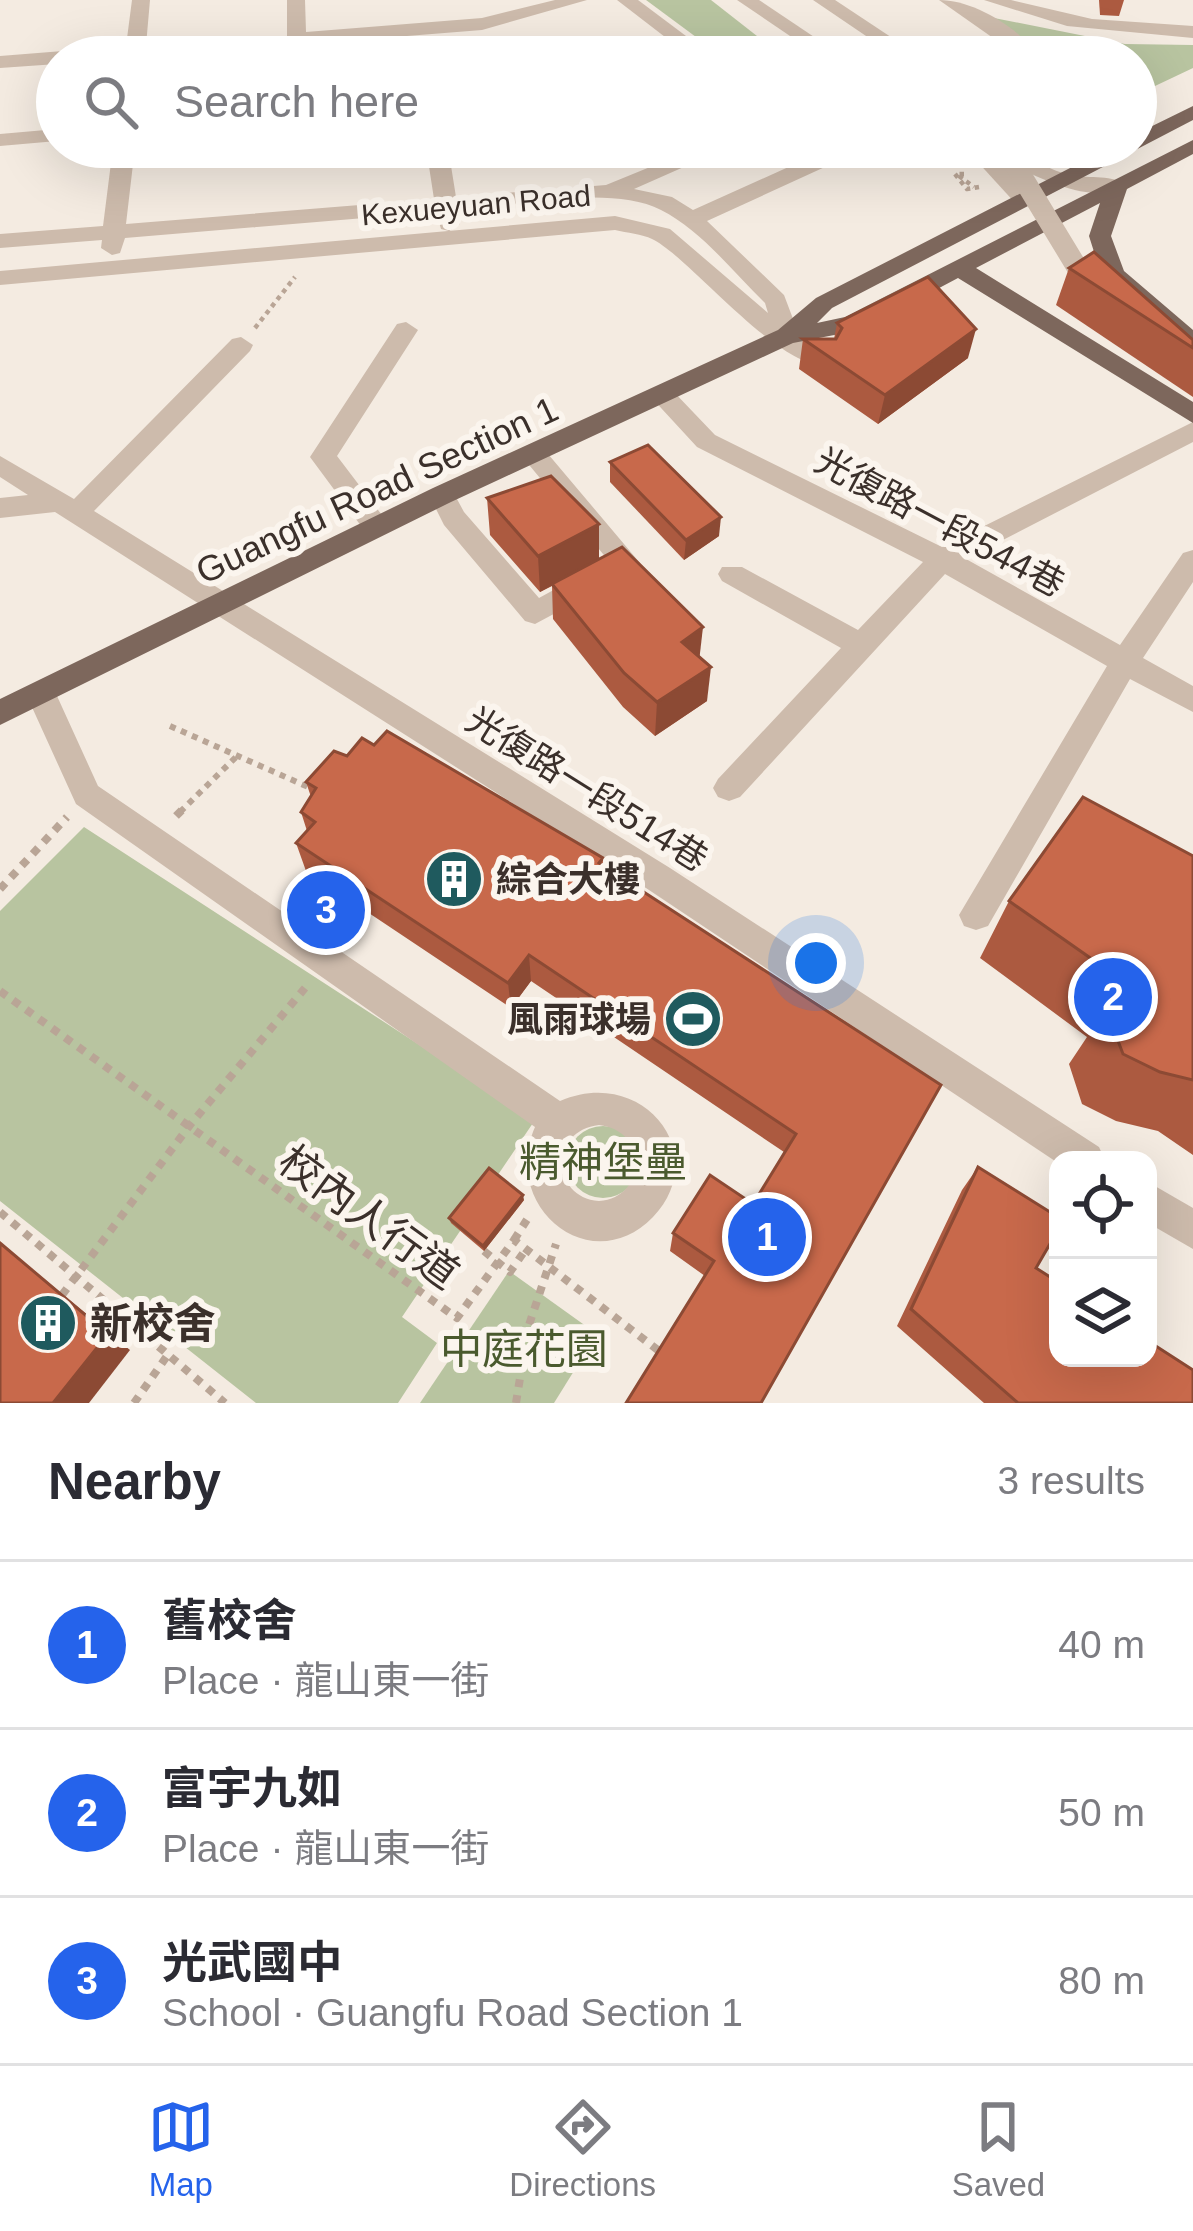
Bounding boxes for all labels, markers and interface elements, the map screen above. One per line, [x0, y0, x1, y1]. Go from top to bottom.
search box [36, 36, 1157, 168]
icon: search [78, 69, 144, 135]
text: Search here [174, 76, 419, 127]
street label: Kexueyuan Road [360, 179, 592, 231]
street label: Guangfu Road Section 1 [190, 388, 564, 592]
street label: 光復路一段544巷 [808, 439, 1072, 605]
street label: 光復路一段514巷 [459, 698, 715, 880]
building icon: 綜合大樓 [423, 848, 485, 910]
place label: 綜合大樓 [496, 859, 640, 900]
pin: 3 [287, 865, 365, 955]
your location [786, 933, 846, 993]
pin: 2 [1074, 952, 1152, 1042]
sports icon: 風雨球場 [662, 988, 724, 1050]
place label: 風雨球場 [507, 999, 651, 1040]
street label: 校內人行道 [270, 1136, 468, 1298]
park label: 精神堡壘 [519, 1139, 687, 1186]
map controls [1049, 1151, 1157, 1367]
button: locate [1049, 1151, 1157, 1259]
pin: 1 [728, 1192, 806, 1282]
button: layers [1049, 1259, 1157, 1367]
building icon: 新校舍 [17, 1292, 79, 1354]
place label: 新校舍 [90, 1300, 216, 1347]
park label: 中庭花園 [440, 1326, 608, 1373]
text: Nearby [48, 1453, 221, 1510]
text: 3 results [998, 1459, 1145, 1502]
text: 舊校舍 [162, 1595, 297, 1646]
text: 1 [76, 1623, 98, 1666]
text: 40 m [1058, 1623, 1145, 1666]
text: Place · 龍山東一街 [162, 1659, 489, 1702]
text: 富宇九如 [162, 1763, 342, 1814]
text: 2 [76, 1791, 98, 1834]
text: 50 m [1058, 1791, 1145, 1834]
text: Place · 龍山東一街 [162, 1827, 489, 1870]
text: 光武國中 [162, 1937, 342, 1988]
text: 3 [76, 1959, 98, 2002]
text: 80 m [1058, 1959, 1145, 2002]
text: School · Guangfu Road Section 1 [162, 1991, 743, 2034]
tab: Map [148, 2094, 214, 2204]
tab: Directions [509, 2094, 656, 2204]
tab: Saved [952, 2094, 1045, 2204]

